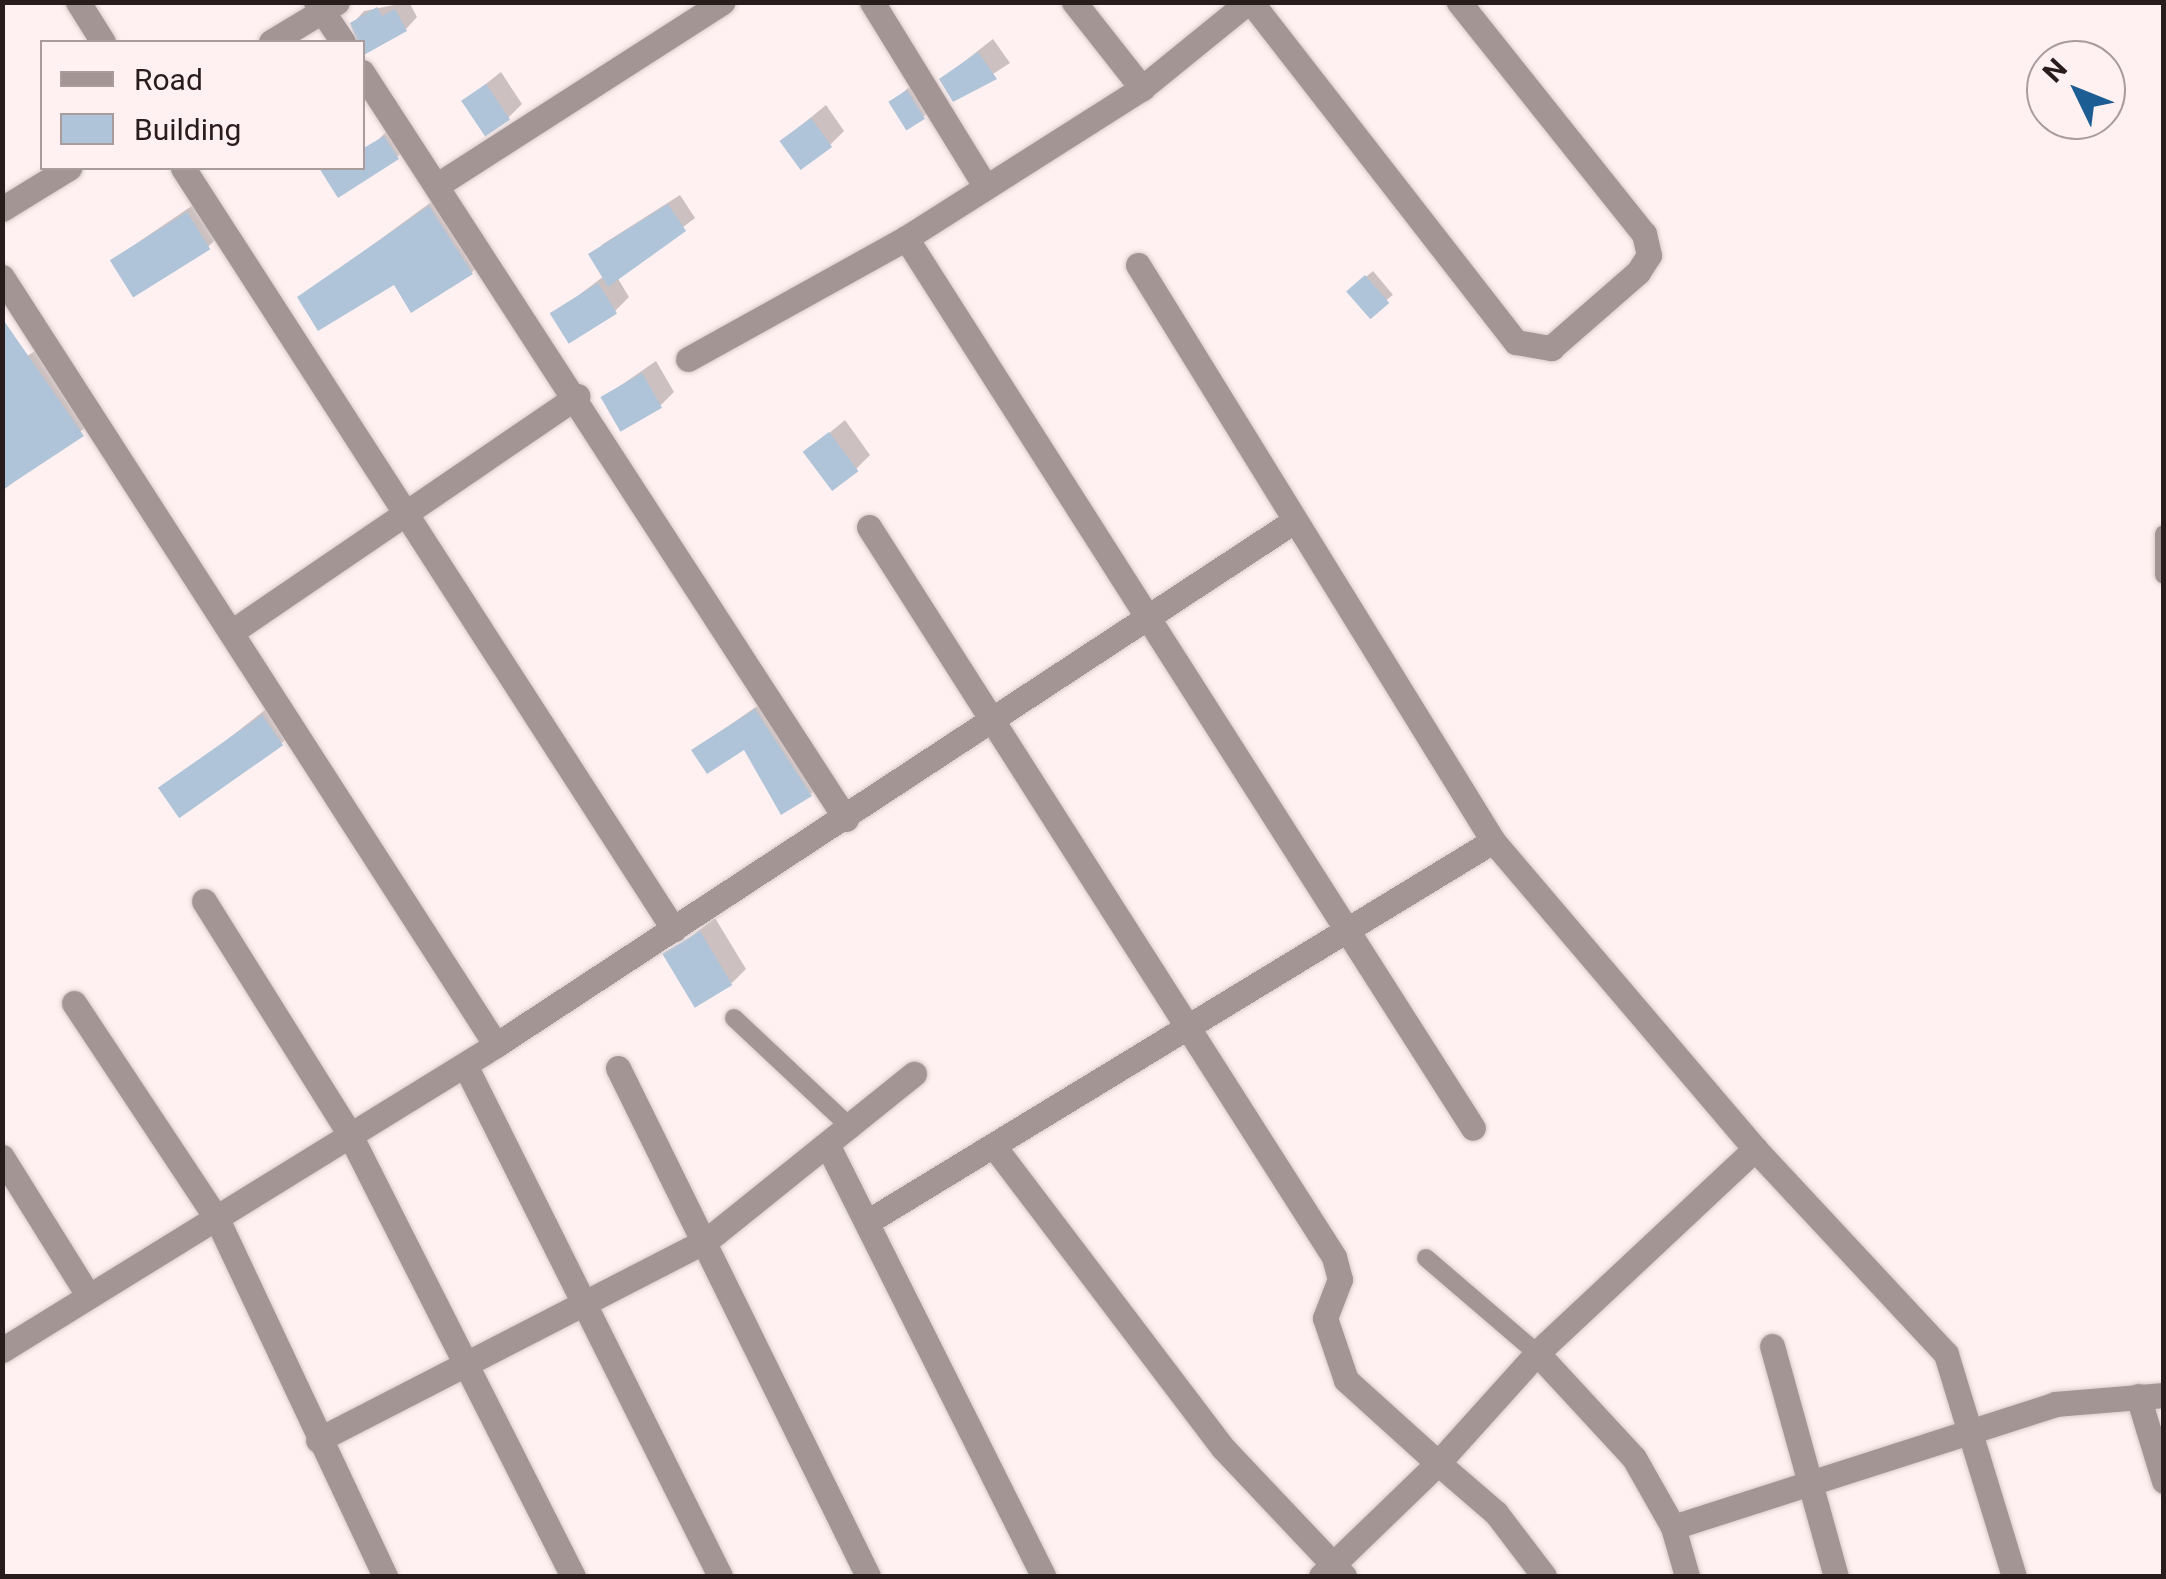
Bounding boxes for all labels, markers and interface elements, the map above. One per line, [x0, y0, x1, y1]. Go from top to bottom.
legend [40, 40, 365, 170]
north arrow [2026, 40, 2126, 140]
text: N [2036, 52, 2074, 89]
text: Road [134, 62, 203, 97]
text: Building [134, 112, 241, 147]

